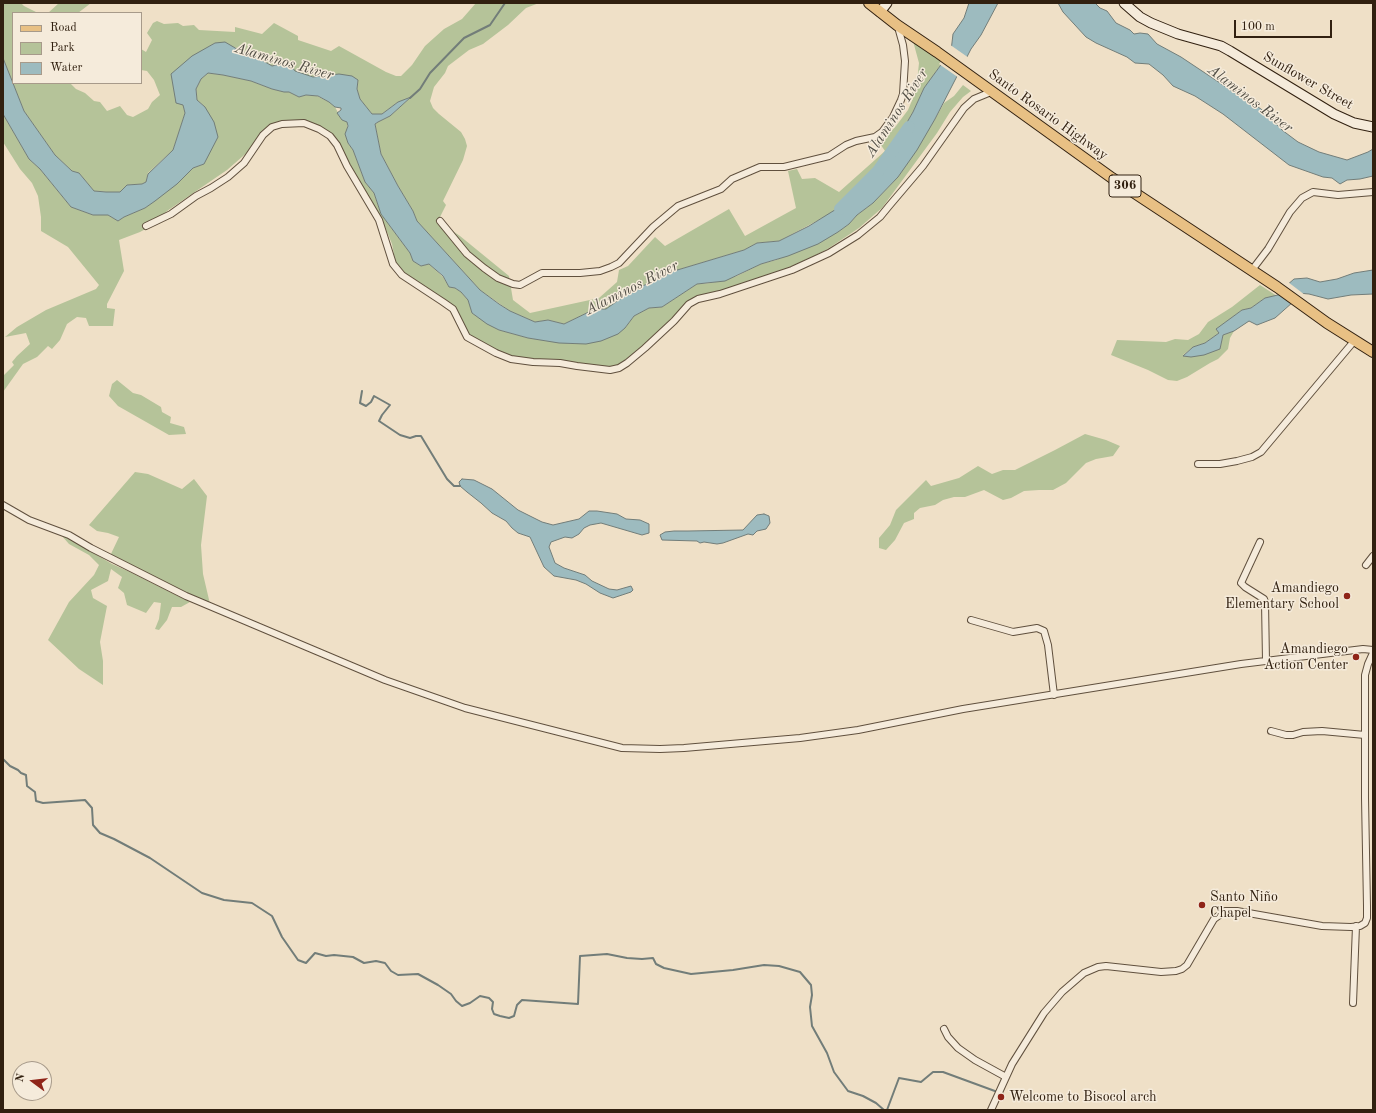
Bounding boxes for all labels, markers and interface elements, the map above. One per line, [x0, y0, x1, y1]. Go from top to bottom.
legend [12, 12, 142, 84]
scale bar [1236, 12, 1334, 38]
text: 100 m [1241, 21, 1275, 33]
text: Road [50, 22, 77, 34]
water label: Alaminos River [233, 39, 335, 85]
text: Park [50, 42, 75, 54]
street label: Sunflower Street [1260, 48, 1356, 114]
water label: Alaminos River [1204, 61, 1296, 137]
text: Water [50, 62, 82, 74]
water label: Alaminos River [862, 65, 932, 161]
street label: Santo Rosario Highway [985, 66, 1111, 164]
road number: 306 [1109, 175, 1141, 197]
water label: Alaminos River [583, 257, 681, 319]
place label: Amandiego Elementary School [1225, 580, 1339, 612]
marker: Amandiego Elementary School [1342, 591, 1352, 601]
place label: Amandiego Action Center [1264, 641, 1348, 674]
marker: Amandiego Action Center [1351, 652, 1361, 662]
place label: Santo Niño Chapel [1210, 889, 1278, 922]
marker: Santo Niño Chapel [1197, 900, 1207, 910]
north arrow [12, 1061, 52, 1101]
text: N [14, 1073, 27, 1084]
place label: Welcome to Bisocol arch [1009, 1089, 1157, 1105]
marker: Welcome to Bisocol arch [996, 1092, 1006, 1102]

